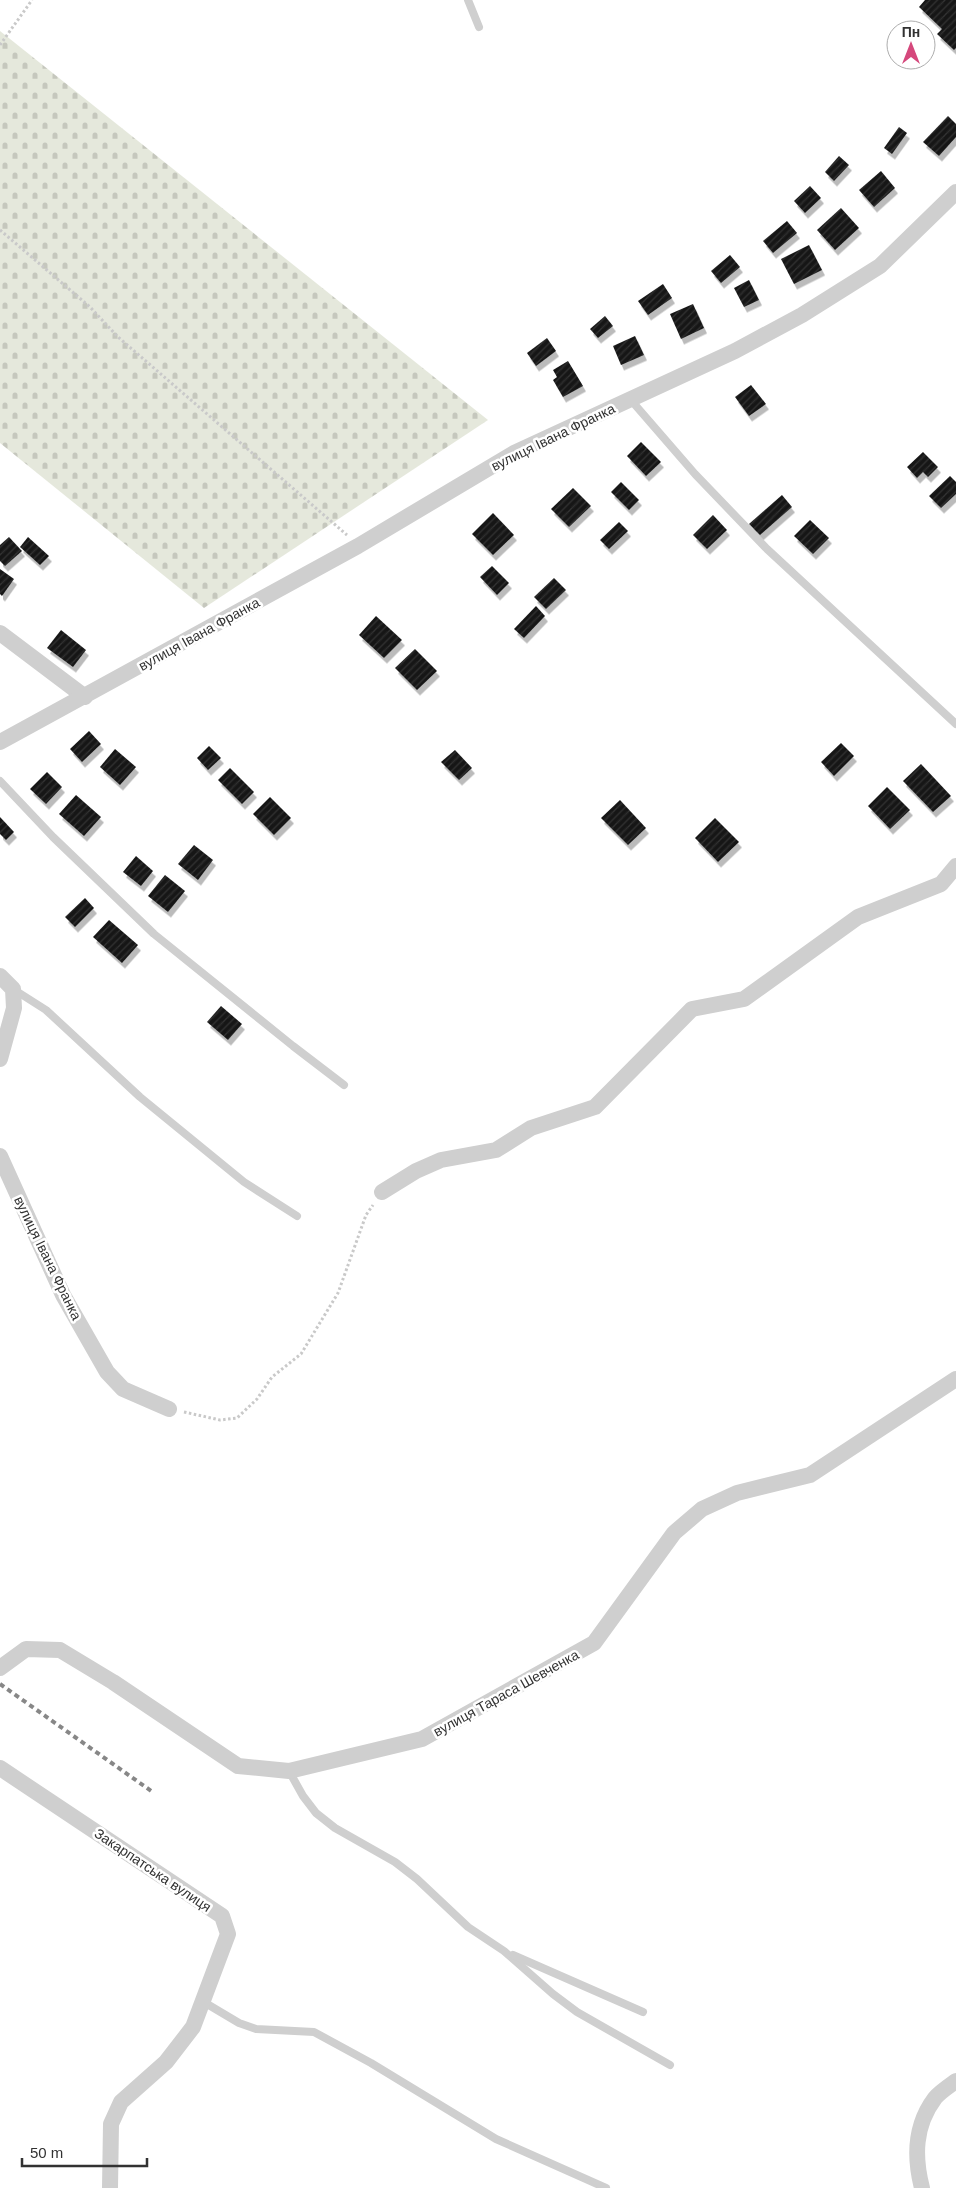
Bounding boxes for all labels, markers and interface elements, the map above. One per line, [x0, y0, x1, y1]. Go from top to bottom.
north arrow [886, 20, 936, 70]
text: Пн [902, 24, 920, 40]
street label: вулиця Івана Франка [488, 400, 618, 474]
street label: вулиця Івана Франка [136, 594, 262, 674]
street label: вулиця Івана Франка [11, 1193, 85, 1323]
street label: вулиця Тараса Шевченка [431, 1646, 582, 1740]
street label: Закарпатська вулиця [92, 1825, 214, 1915]
scale bar [22, 2136, 148, 2168]
text: 50 m [30, 2144, 63, 2161]

